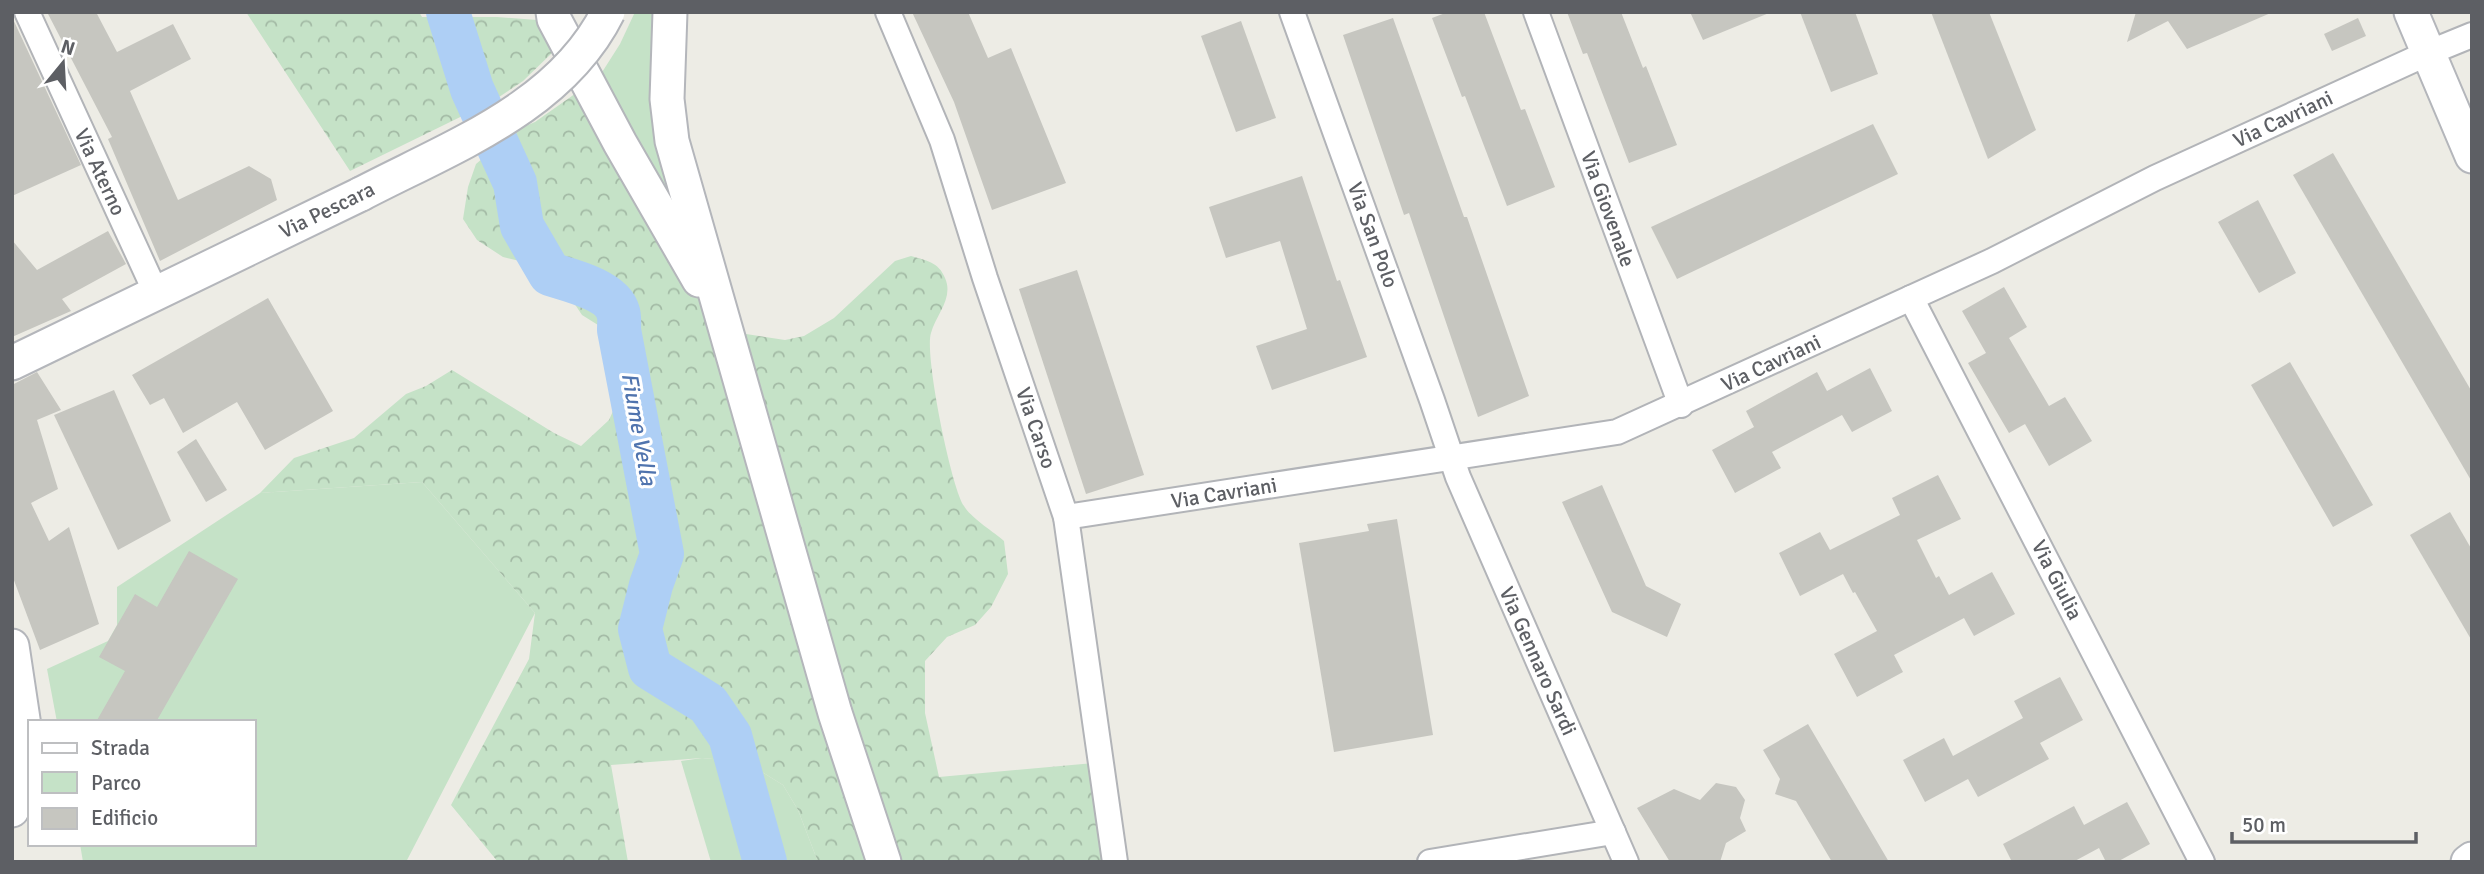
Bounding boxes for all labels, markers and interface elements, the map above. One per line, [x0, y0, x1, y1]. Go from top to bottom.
north arrow [28, 28, 98, 98]
text: N [58, 34, 78, 61]
street label: Via Cavriani [2229, 85, 2337, 153]
street label: Via Aterno [69, 124, 131, 220]
street label: Via Giovenale [1575, 148, 1641, 270]
street label: Via Pescara [275, 176, 379, 244]
street label: Via San Polo [1342, 179, 1404, 291]
street label: Via Cavriani [1717, 329, 1825, 397]
water label: Fiume Vella [615, 370, 663, 489]
street label: Via Carso [1010, 384, 1062, 472]
street label: Via Cavriani [1169, 472, 1279, 514]
street label: Via Giulia [2026, 536, 2088, 624]
street label: Via Gennaro Sardi [1494, 583, 1582, 739]
legend [28, 720, 256, 846]
text: Strada [91, 735, 150, 761]
text: Parco [91, 770, 141, 796]
scale bar [2232, 800, 2416, 844]
text: Edificio [91, 805, 158, 831]
text: 50 m [2242, 812, 2286, 838]

